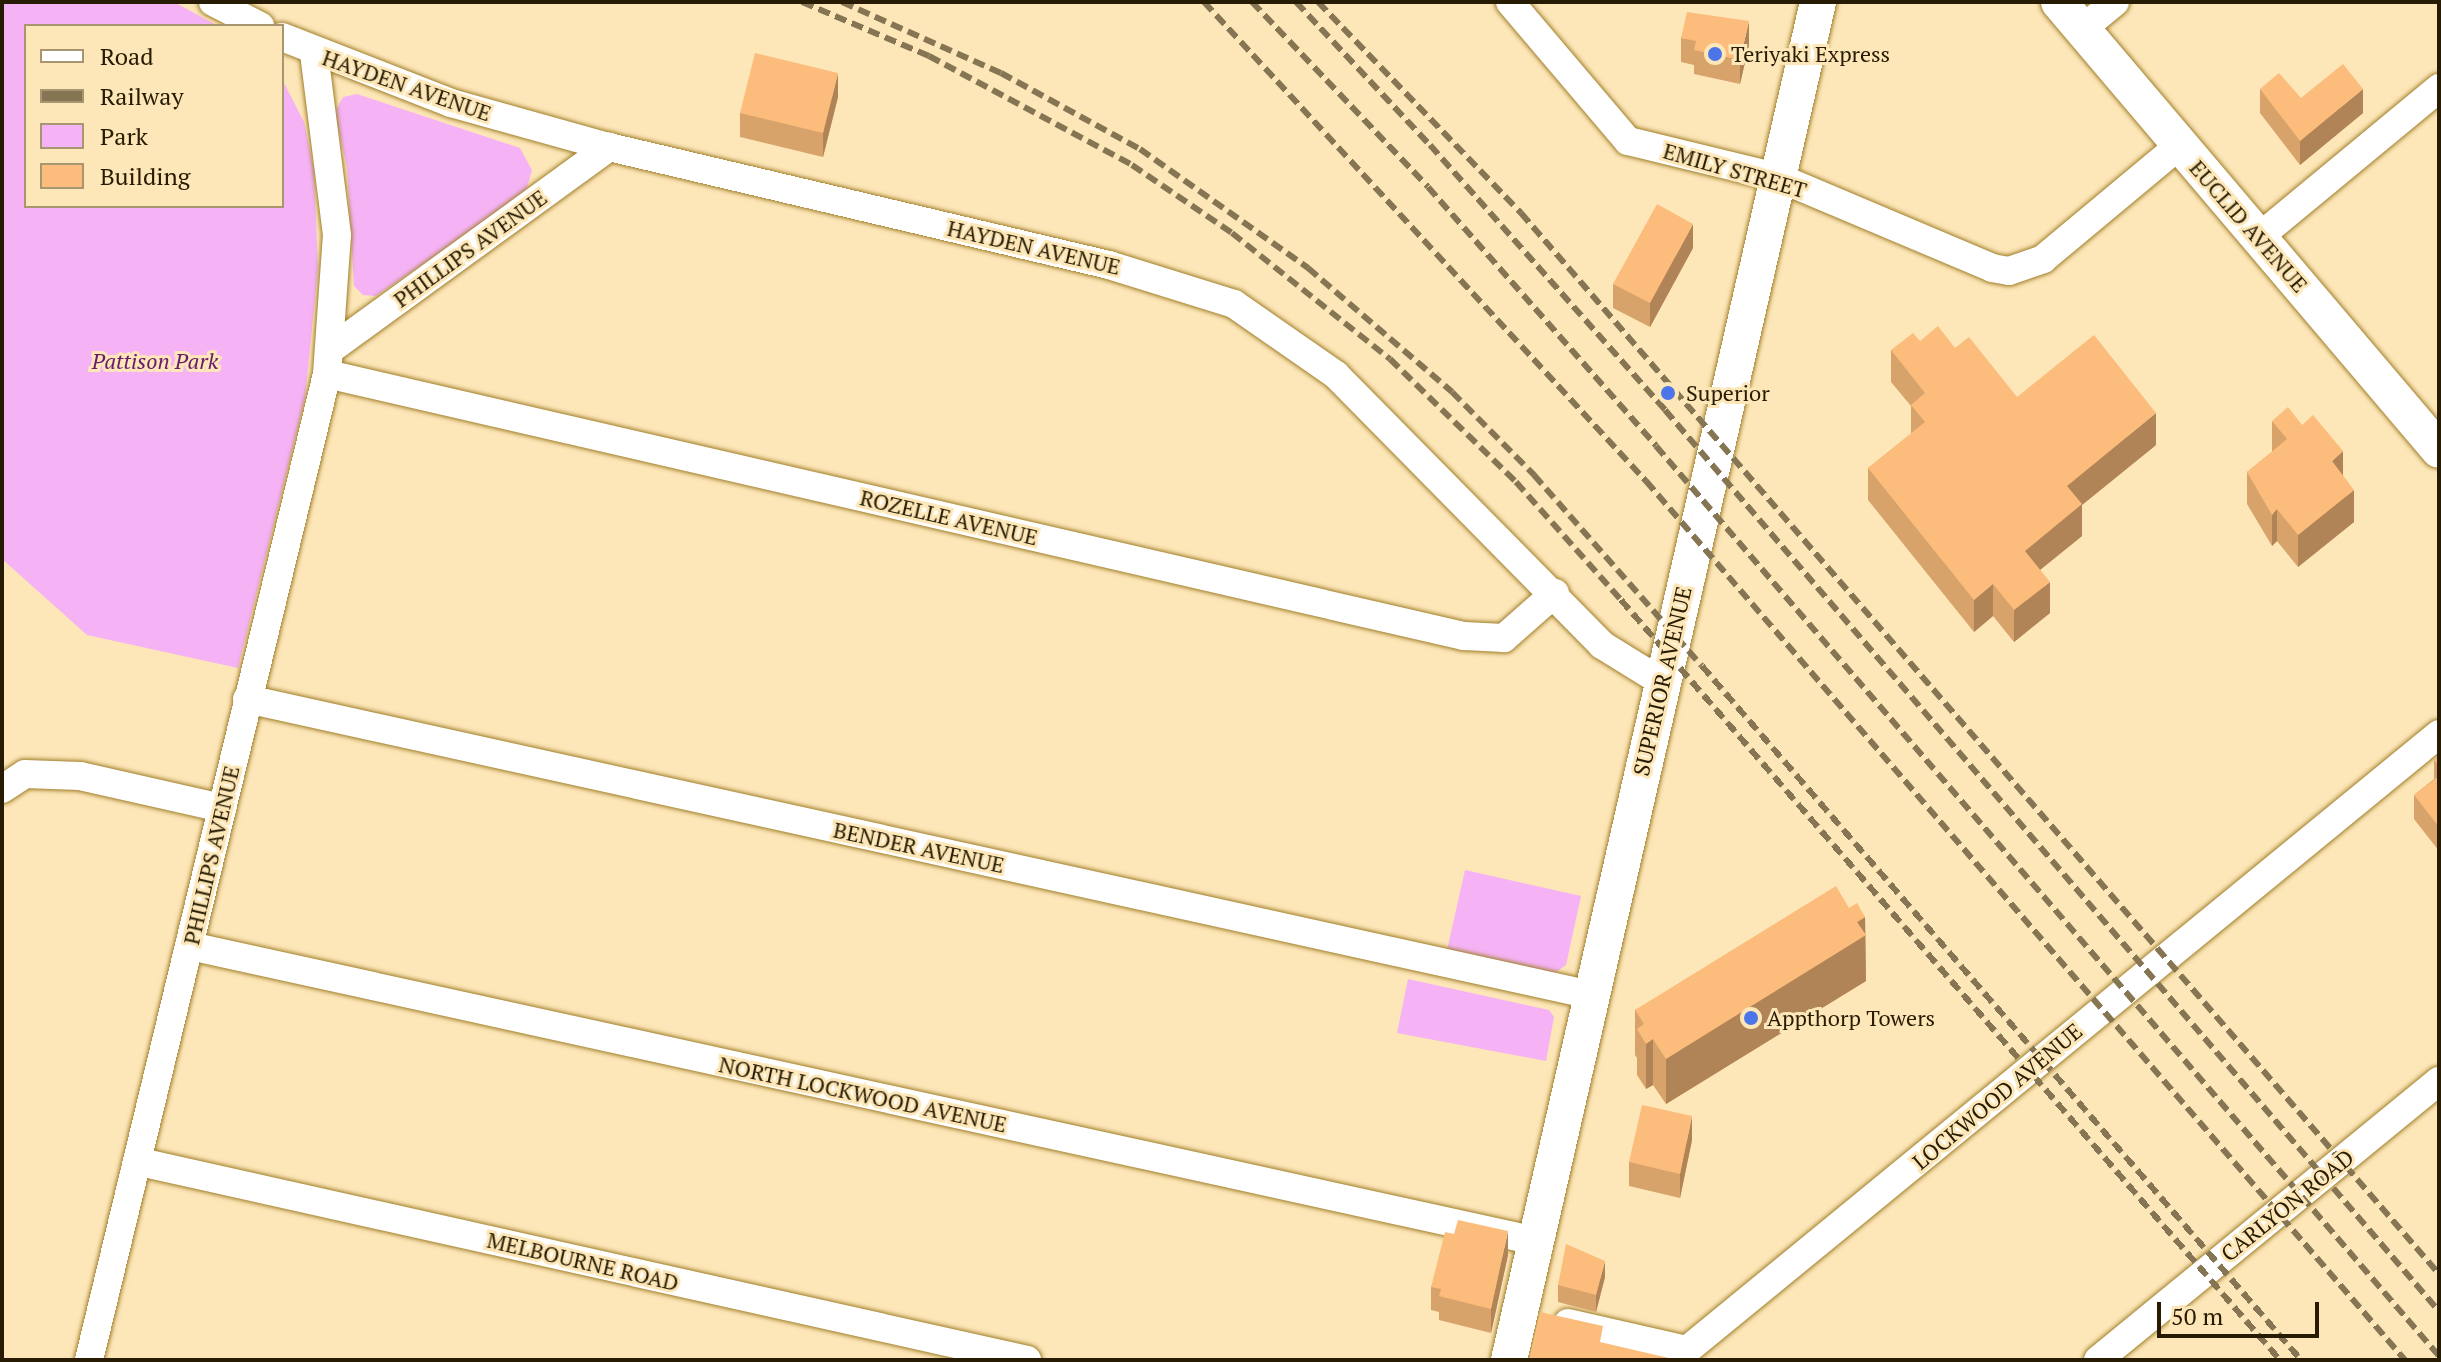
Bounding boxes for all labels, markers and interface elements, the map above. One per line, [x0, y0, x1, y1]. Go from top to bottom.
legend [24, 24, 284, 208]
text: Road [100, 40, 154, 72]
place label: Teriyaki Express [1731, 41, 1890, 67]
street label: HAYDEN AVENUE [319, 44, 495, 126]
marker: Teriyaki Express [1706, 45, 1724, 63]
text: Railway [100, 80, 184, 112]
text: Park [100, 120, 148, 152]
street label: EMILY STREET [1660, 137, 1810, 203]
street label: EUCLID AVENUE [2184, 154, 2314, 298]
text: Building [100, 160, 190, 192]
street label: PHILLIPS AVENUE [388, 183, 552, 313]
street label: HAYDEN AVENUE [945, 214, 1123, 280]
park label: Pattison Park [92, 348, 218, 374]
place label: Superior [1686, 380, 1770, 406]
marker: Superior [1657, 382, 1679, 404]
street label: ROZELLE AVENUE [857, 484, 1041, 550]
street label: SUPERIOR AVENUE [1627, 583, 1697, 779]
street label: PHILLIPS AVENUE [178, 763, 244, 947]
street label: BENDER AVENUE [831, 816, 1007, 878]
place label: Appthorp Towers [1767, 1005, 1935, 1031]
marker: Appthorp Towers [1742, 1009, 1760, 1027]
street label: LOCKWOOD AVENUE [1907, 1017, 2087, 1175]
street label: NORTH LOCKWOOD AVENUE [716, 1051, 1010, 1137]
street label: CARLYON ROAD [2215, 1144, 2359, 1266]
street label: MELBOURNE ROAD [485, 1226, 681, 1296]
scale bar [2161, 1286, 2323, 1336]
text: 50 m [2171, 1300, 2223, 1332]

